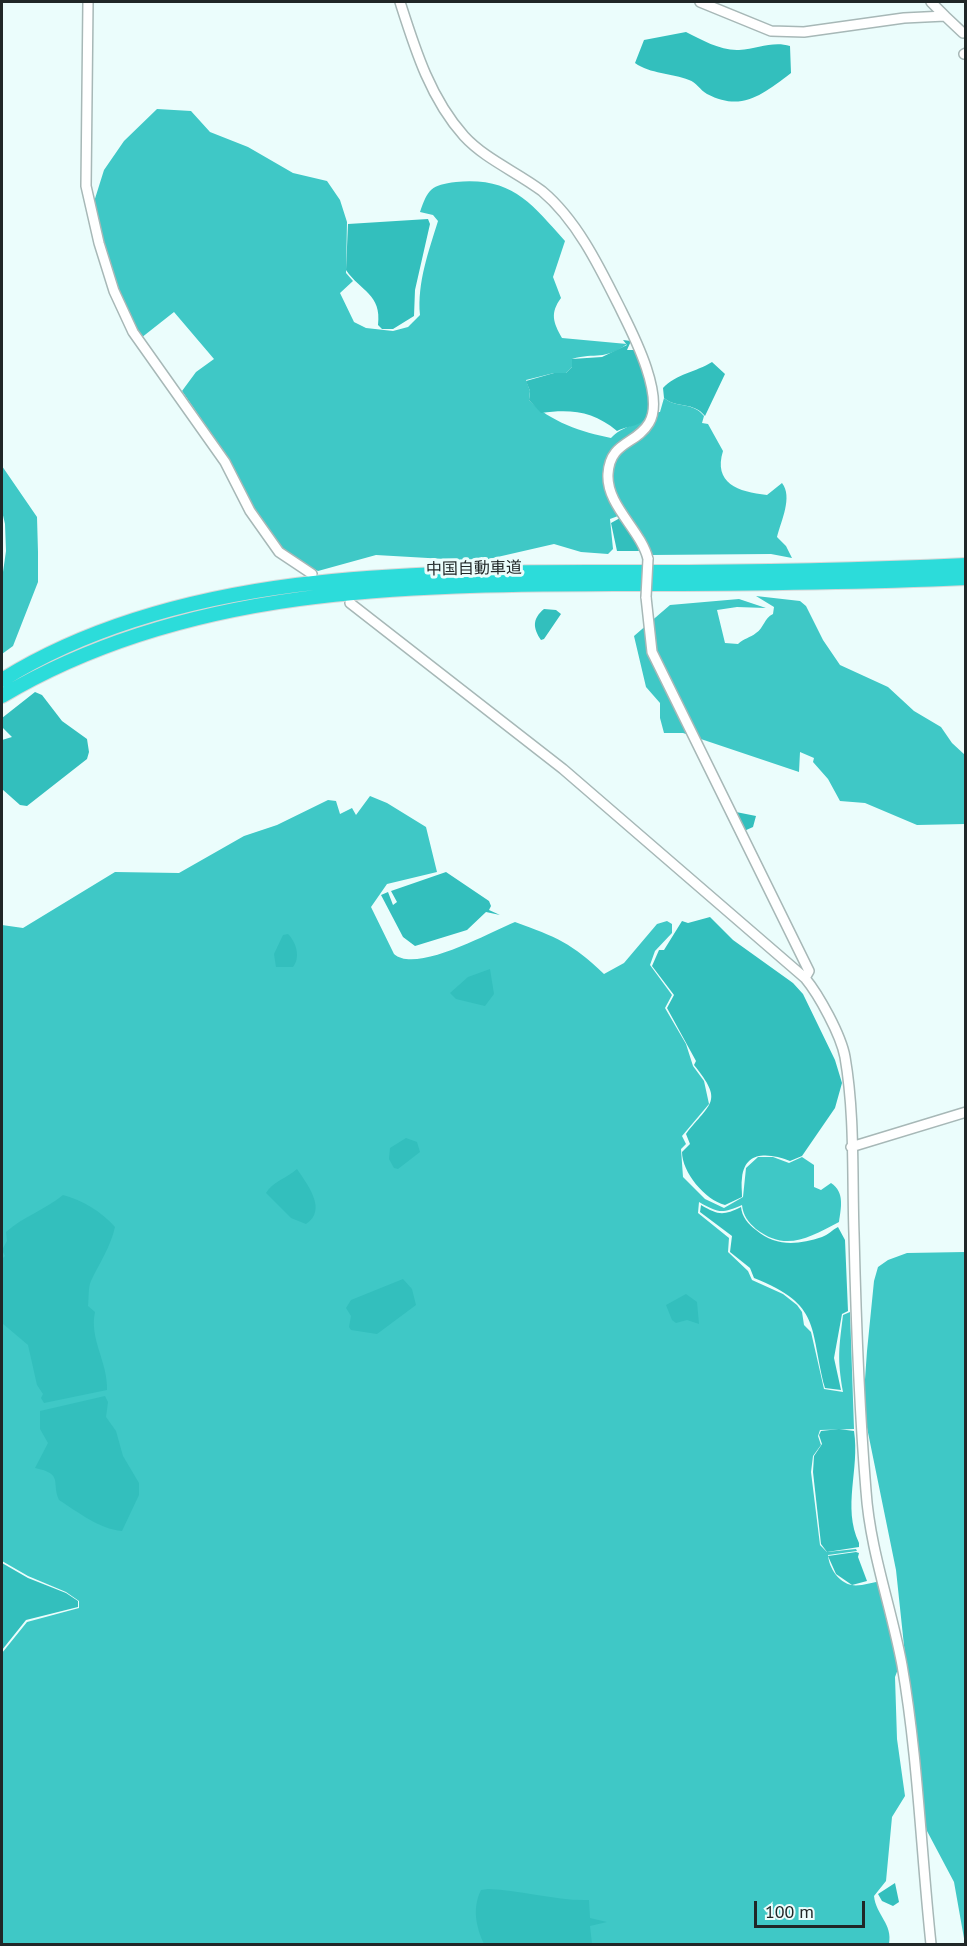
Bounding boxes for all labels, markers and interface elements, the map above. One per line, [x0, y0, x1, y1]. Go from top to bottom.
street label: 中国自動車道 [426, 559, 522, 579]
scale bar [757, 1889, 868, 1927]
text: 100 m [765, 1900, 814, 1923]

